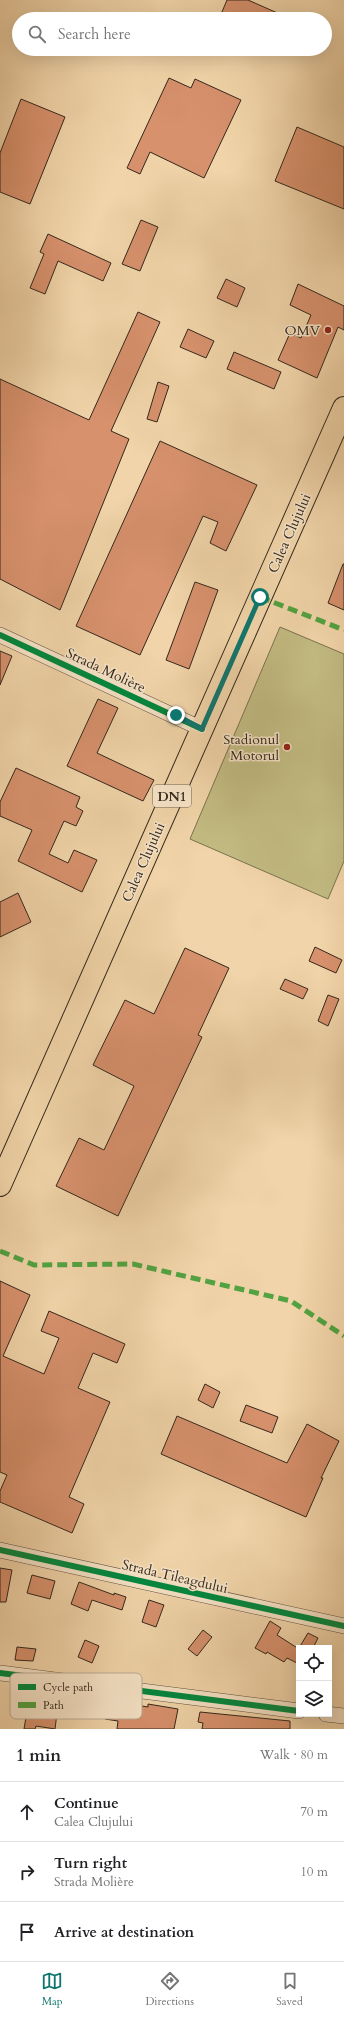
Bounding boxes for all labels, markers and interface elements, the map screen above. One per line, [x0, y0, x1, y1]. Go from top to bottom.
search box [12, 12, 332, 56]
icon: search [26, 23, 48, 45]
text: Search here [58, 24, 131, 44]
place label: OMV [284, 321, 321, 340]
marker: OMV [323, 325, 333, 335]
street label: Calea Clujului [263, 490, 315, 576]
route start [251, 588, 269, 606]
street label: Strada Molière [63, 644, 149, 697]
route end [167, 706, 185, 724]
place label: Stadionul Motorul [223, 730, 279, 765]
marker: Stadionul Motorul [282, 742, 292, 752]
road number: DN1 [153, 785, 191, 807]
street label: Calea Clujului [117, 819, 169, 905]
street label: Strada Tileagdului [120, 1555, 230, 1598]
map controls [296, 1645, 332, 1717]
button: locate [296, 1645, 332, 1681]
legend [10, 1673, 142, 1719]
text: Cycle path [43, 1680, 93, 1695]
button: layers [296, 1681, 332, 1717]
text: Path [43, 1698, 64, 1713]
text: 1 min [16, 1744, 61, 1767]
text: Walk · 80 m [260, 1746, 328, 1764]
text: Continue [54, 1793, 119, 1813]
icon: ahead [16, 1801, 38, 1823]
text: 70 m [300, 1803, 328, 1821]
text: Calea Clujului [54, 1813, 133, 1831]
text: Turn right [54, 1853, 127, 1873]
icon: right [16, 1861, 38, 1883]
text: 10 m [300, 1863, 328, 1881]
text: Strada Molière [54, 1873, 134, 1891]
icon: arrive [16, 1921, 38, 1943]
text: Arrive at destination [54, 1922, 194, 1942]
tab: Map [41, 1970, 63, 2009]
tab: Directions [145, 1970, 194, 2009]
tab: Saved [276, 1970, 303, 2009]

